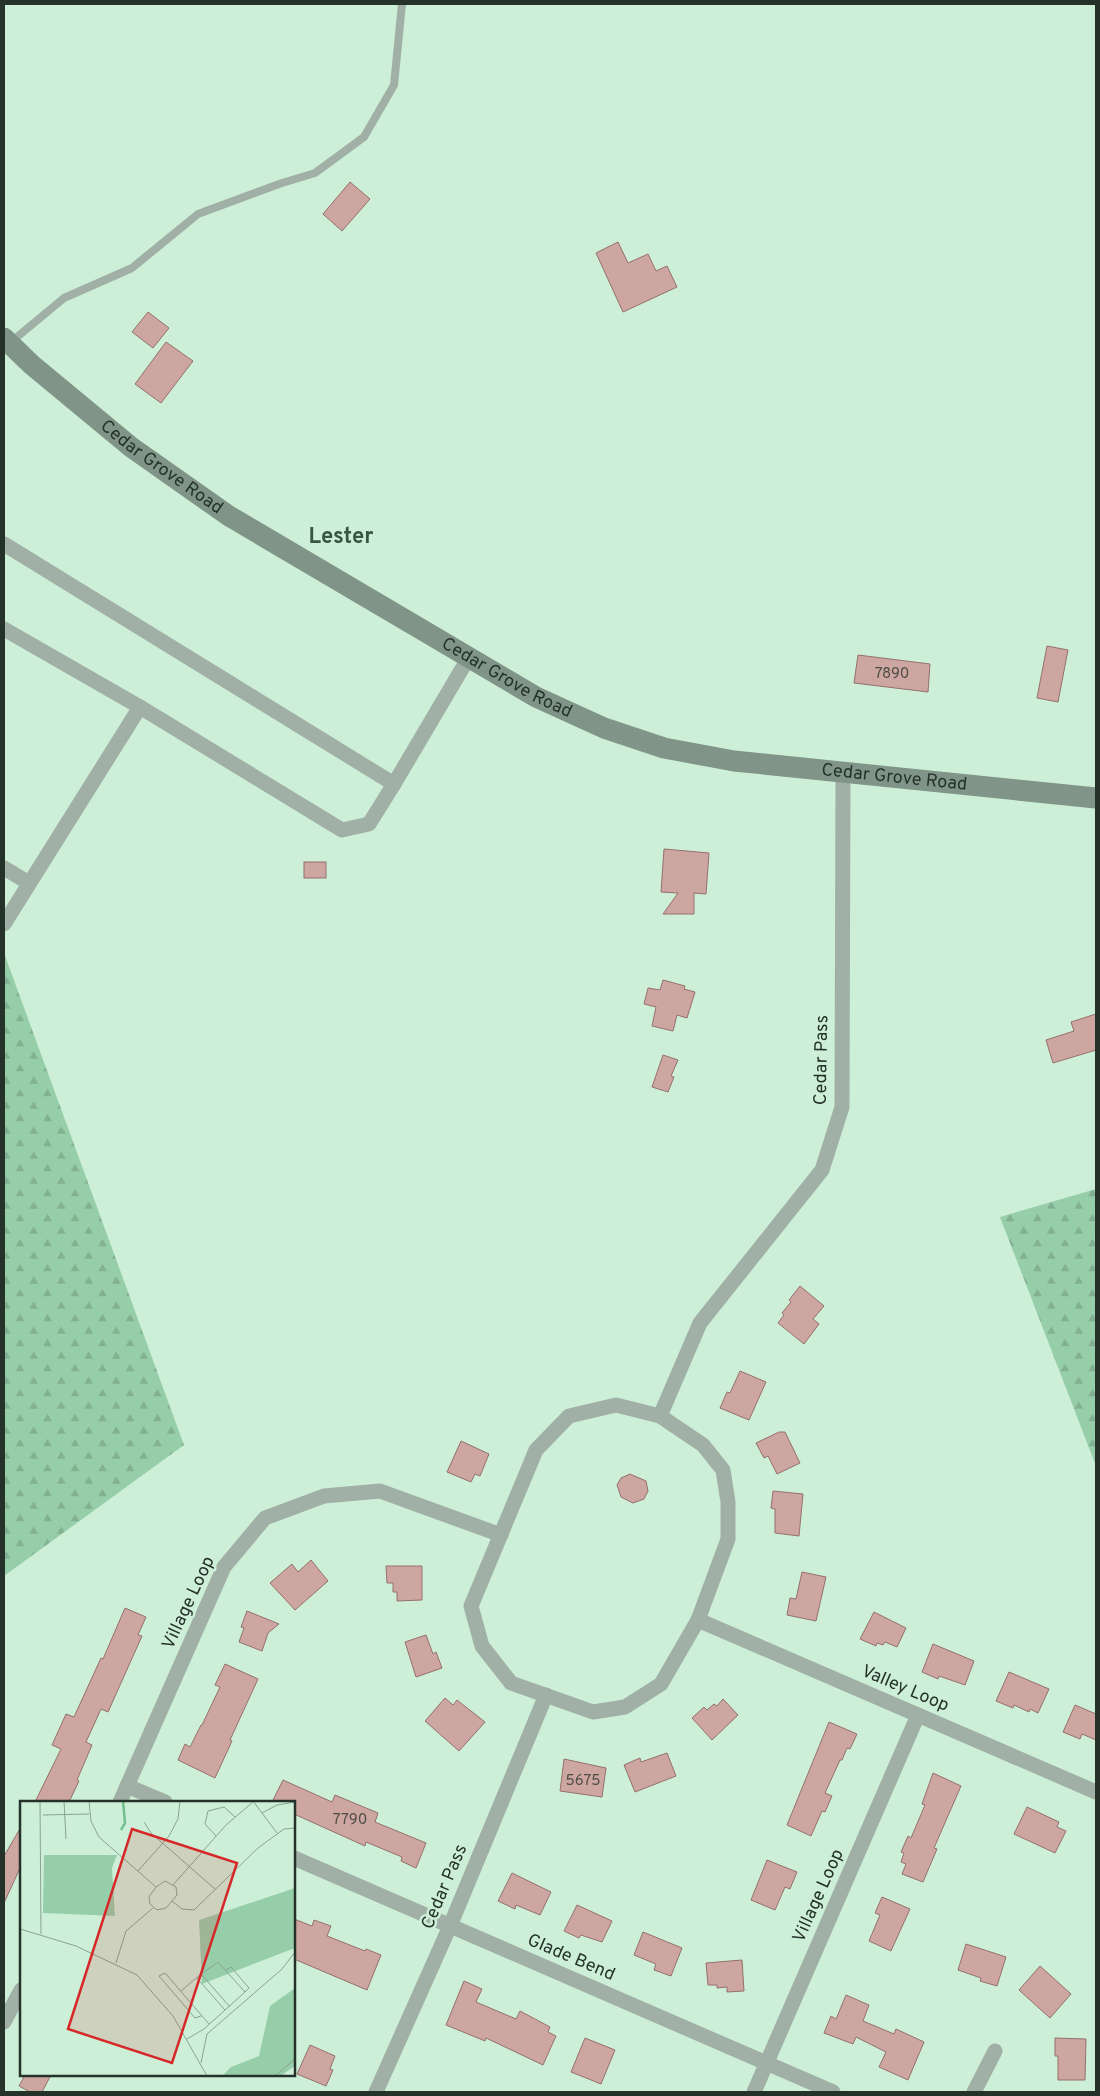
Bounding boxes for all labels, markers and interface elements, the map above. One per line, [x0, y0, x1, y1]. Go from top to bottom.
street label: Cedar Grove Road [95, 415, 227, 520]
district label: Lester [308, 524, 374, 551]
street label: Cedar Grove Road [437, 632, 576, 723]
house number: 7890 [875, 665, 909, 684]
street label: Cedar Grove Road [820, 758, 968, 796]
street label: Cedar Pass [810, 1015, 834, 1105]
street label: Village Loop [157, 1553, 221, 1653]
street label: Valley Loop [858, 1660, 952, 1718]
house number: 5675 [565, 1772, 601, 1791]
inset map [20, 1801, 295, 2076]
house number: 7790 [333, 1811, 367, 1830]
street label: Cedar Pass [417, 1841, 473, 1933]
street label: Village Loop [788, 1846, 850, 1946]
street label: Glade Bend [524, 1929, 618, 1987]

